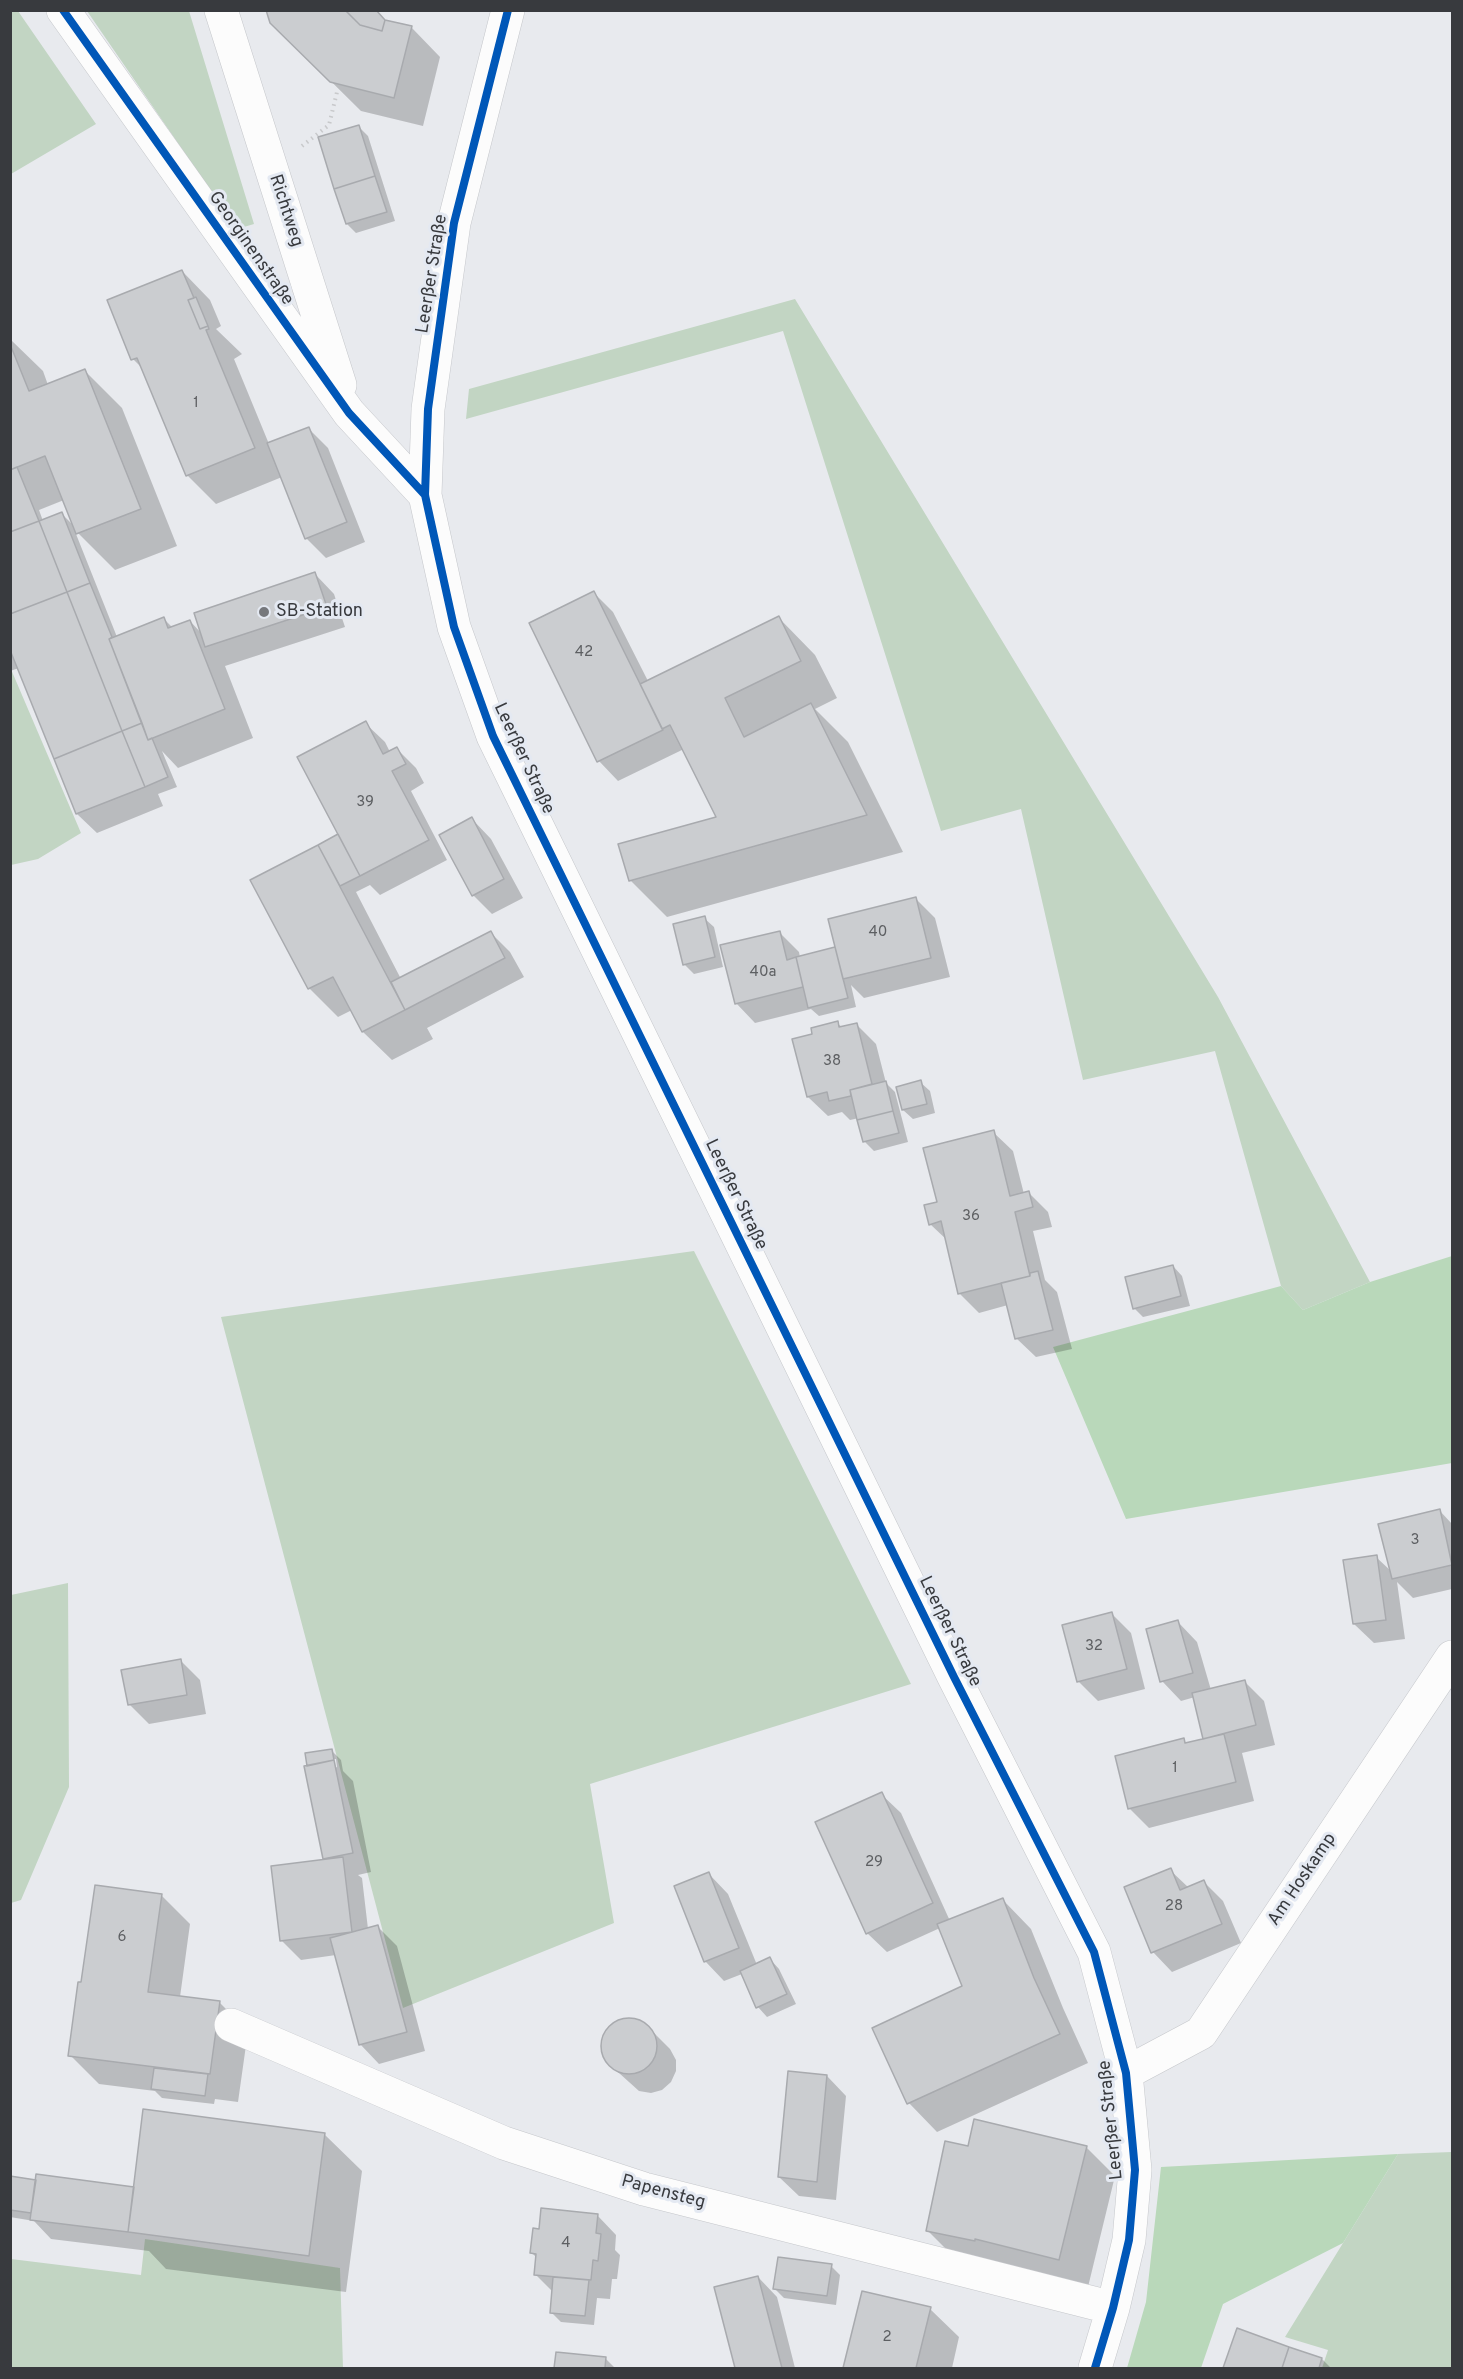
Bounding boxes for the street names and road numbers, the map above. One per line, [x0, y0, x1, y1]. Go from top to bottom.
street label: Richtweg [263, 172, 307, 250]
street label: Georginenstraße [203, 188, 297, 310]
street label: Leerßer Straße [413, 213, 453, 335]
street label: Leerßer Straße [488, 700, 558, 818]
street label: Leerßer Straße [699, 1136, 771, 1254]
street label: Leerßer Straße [913, 1573, 985, 1691]
street label: Am Hoskamp [1264, 1830, 1342, 1930]
street label: Leerßer Straße [1095, 2059, 1129, 2181]
street label: Papensteg [619, 2171, 707, 2215]

